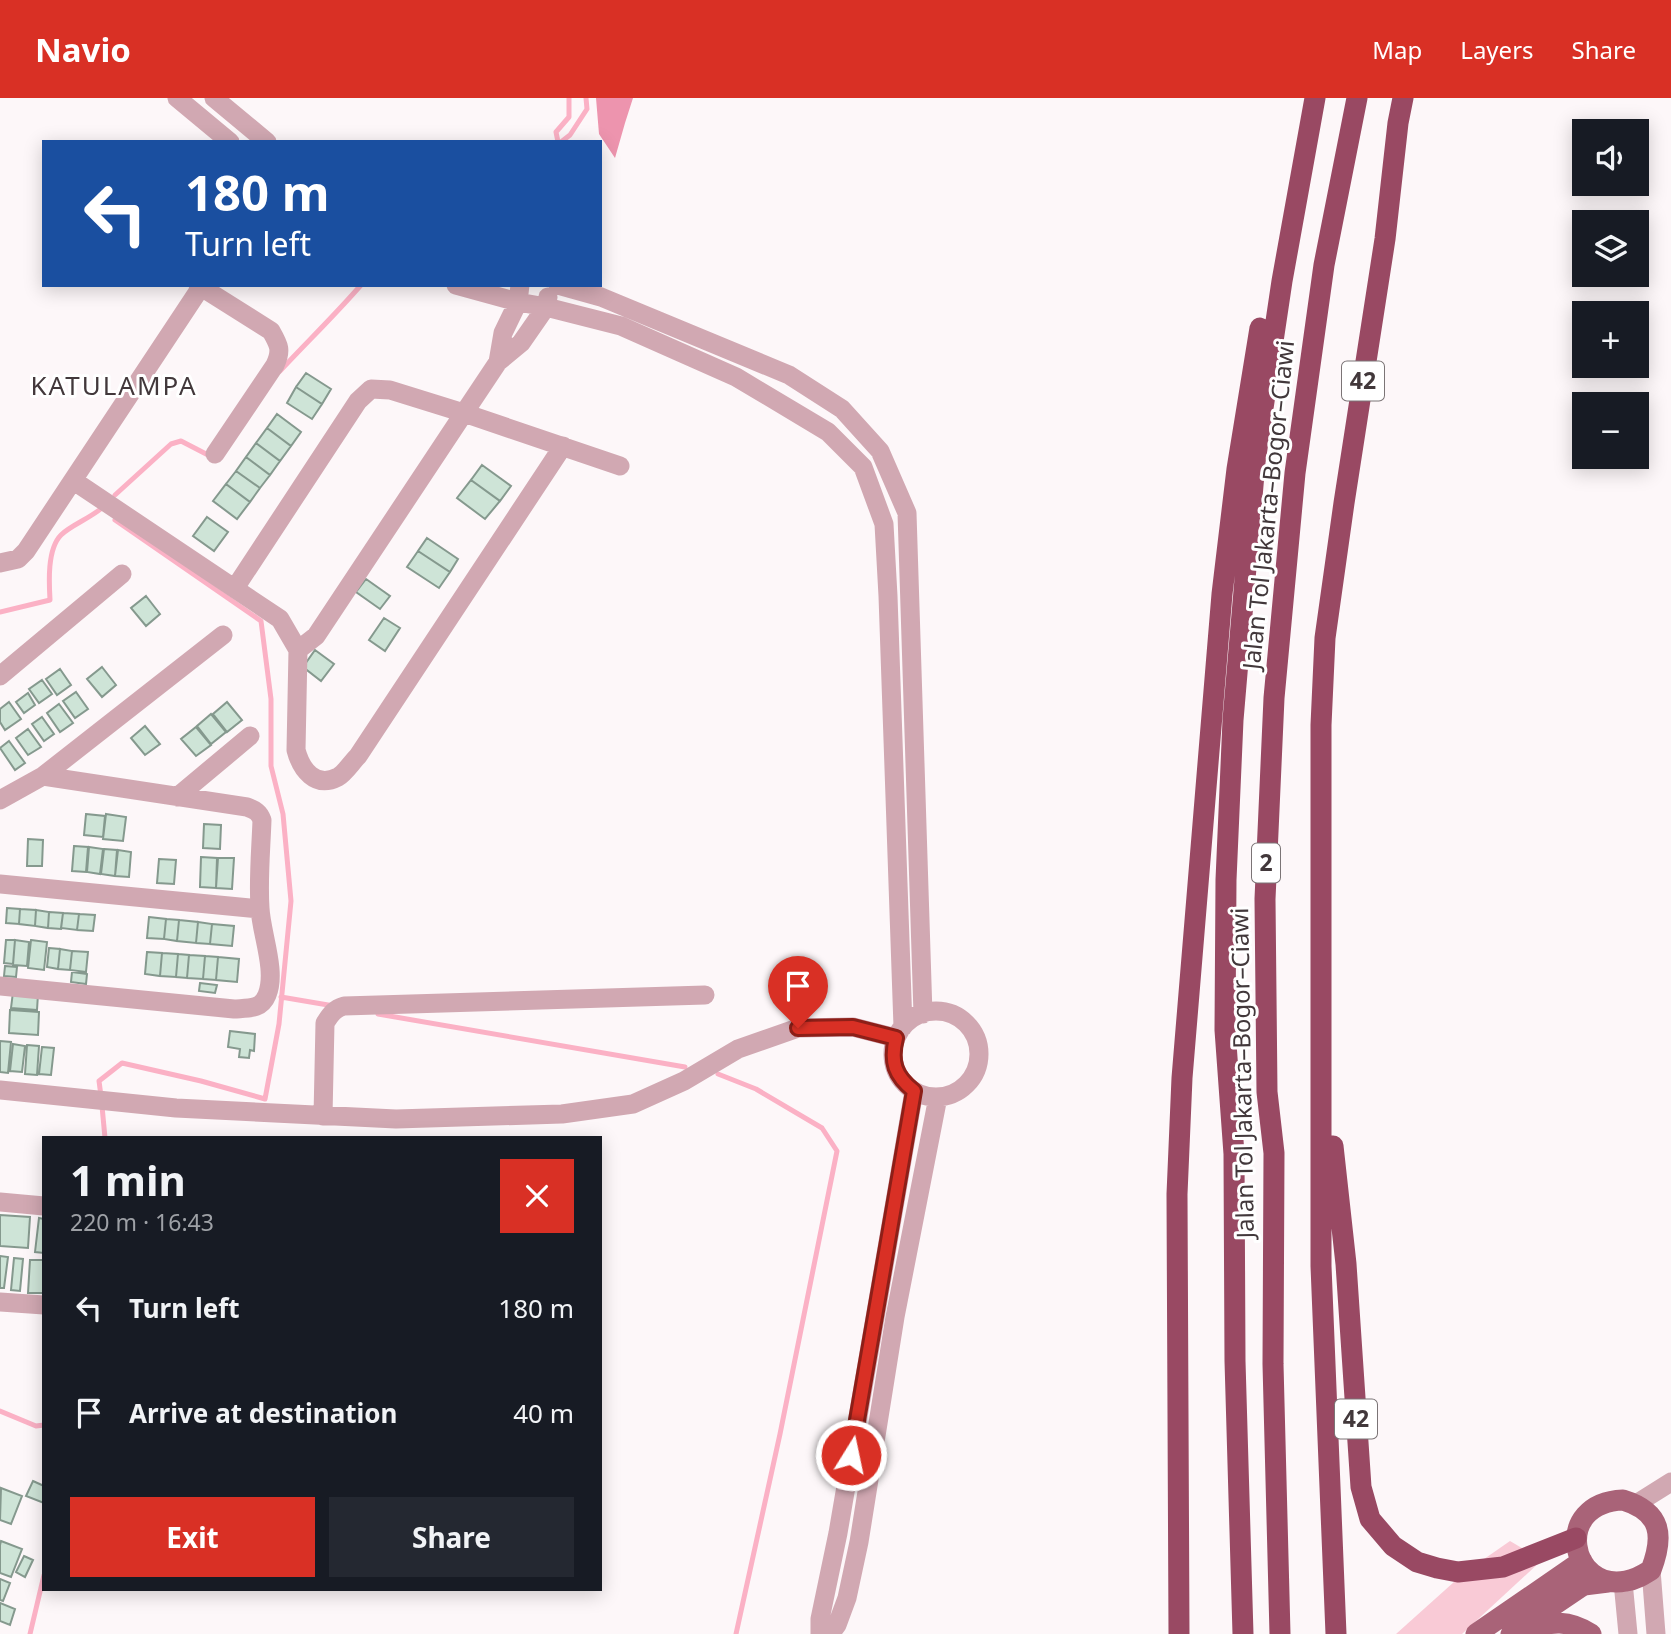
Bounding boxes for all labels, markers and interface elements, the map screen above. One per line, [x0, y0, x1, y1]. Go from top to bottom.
text: Navio [35, 27, 131, 72]
text: Map [1372, 33, 1422, 66]
text: Layers [1460, 33, 1534, 66]
text: Share [1572, 33, 1636, 66]
map controls [1572, 119, 1649, 469]
button: sound [1572, 119, 1649, 196]
text: 180 m [185, 159, 330, 225]
icon: left [70, 168, 161, 259]
button: layers [1572, 210, 1649, 287]
text: Turn left [185, 222, 311, 265]
button: + [1572, 301, 1649, 378]
street label: Jalan Tol Jakarta–Bogor–Ciawi [1234, 339, 1301, 673]
road number: 42 [1342, 362, 1384, 400]
district label: KATULAMPA [30, 367, 198, 403]
button: − [1572, 392, 1649, 469]
road number: 2 [1252, 844, 1280, 883]
street label: Jalan Tol Jakarta–Bogor–Ciawi [1222, 907, 1261, 1241]
pin [768, 956, 828, 1028]
icon: arrive [779, 967, 817, 1005]
text: 1 min [70, 1151, 186, 1208]
button: close [500, 1159, 574, 1233]
text: 220 m · 16:43 [70, 1206, 214, 1238]
icon: left [70, 1289, 108, 1327]
text: Turn left [129, 1290, 240, 1326]
text: 180 m [498, 1290, 574, 1326]
icon: arrive [70, 1394, 108, 1432]
text: Arrive at destination [129, 1395, 398, 1431]
text: 40 m [513, 1395, 574, 1431]
road number: 42 [1335, 1400, 1377, 1438]
position arrow [814, 1418, 888, 1492]
button: Exit [70, 1497, 315, 1577]
button: Share [329, 1497, 574, 1577]

